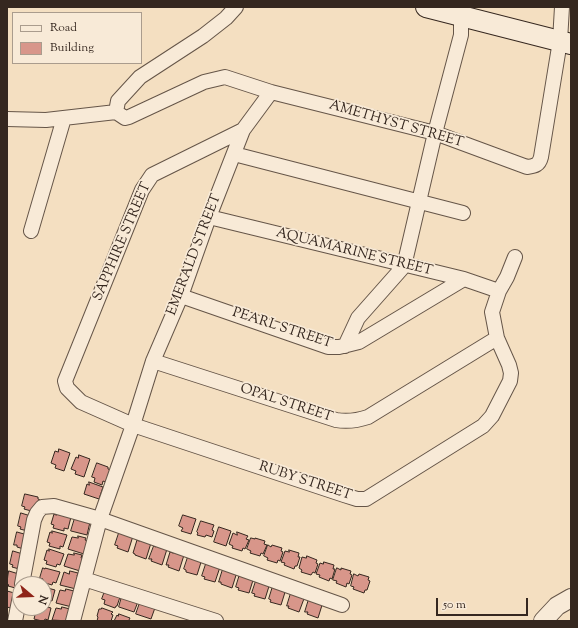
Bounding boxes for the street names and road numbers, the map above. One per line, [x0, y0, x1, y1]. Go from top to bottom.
street label: AMETHYST STREET [327, 98, 465, 152]
street label: SAPPHIRE STREET [90, 180, 156, 304]
street label: EMERALD STREET [164, 192, 226, 318]
street label: AQUAMARINE STREET [274, 225, 434, 281]
street label: PEARL STREET [230, 305, 334, 353]
street label: OPAL STREET [238, 381, 334, 427]
street label: RUBY STREET [256, 459, 354, 505]

